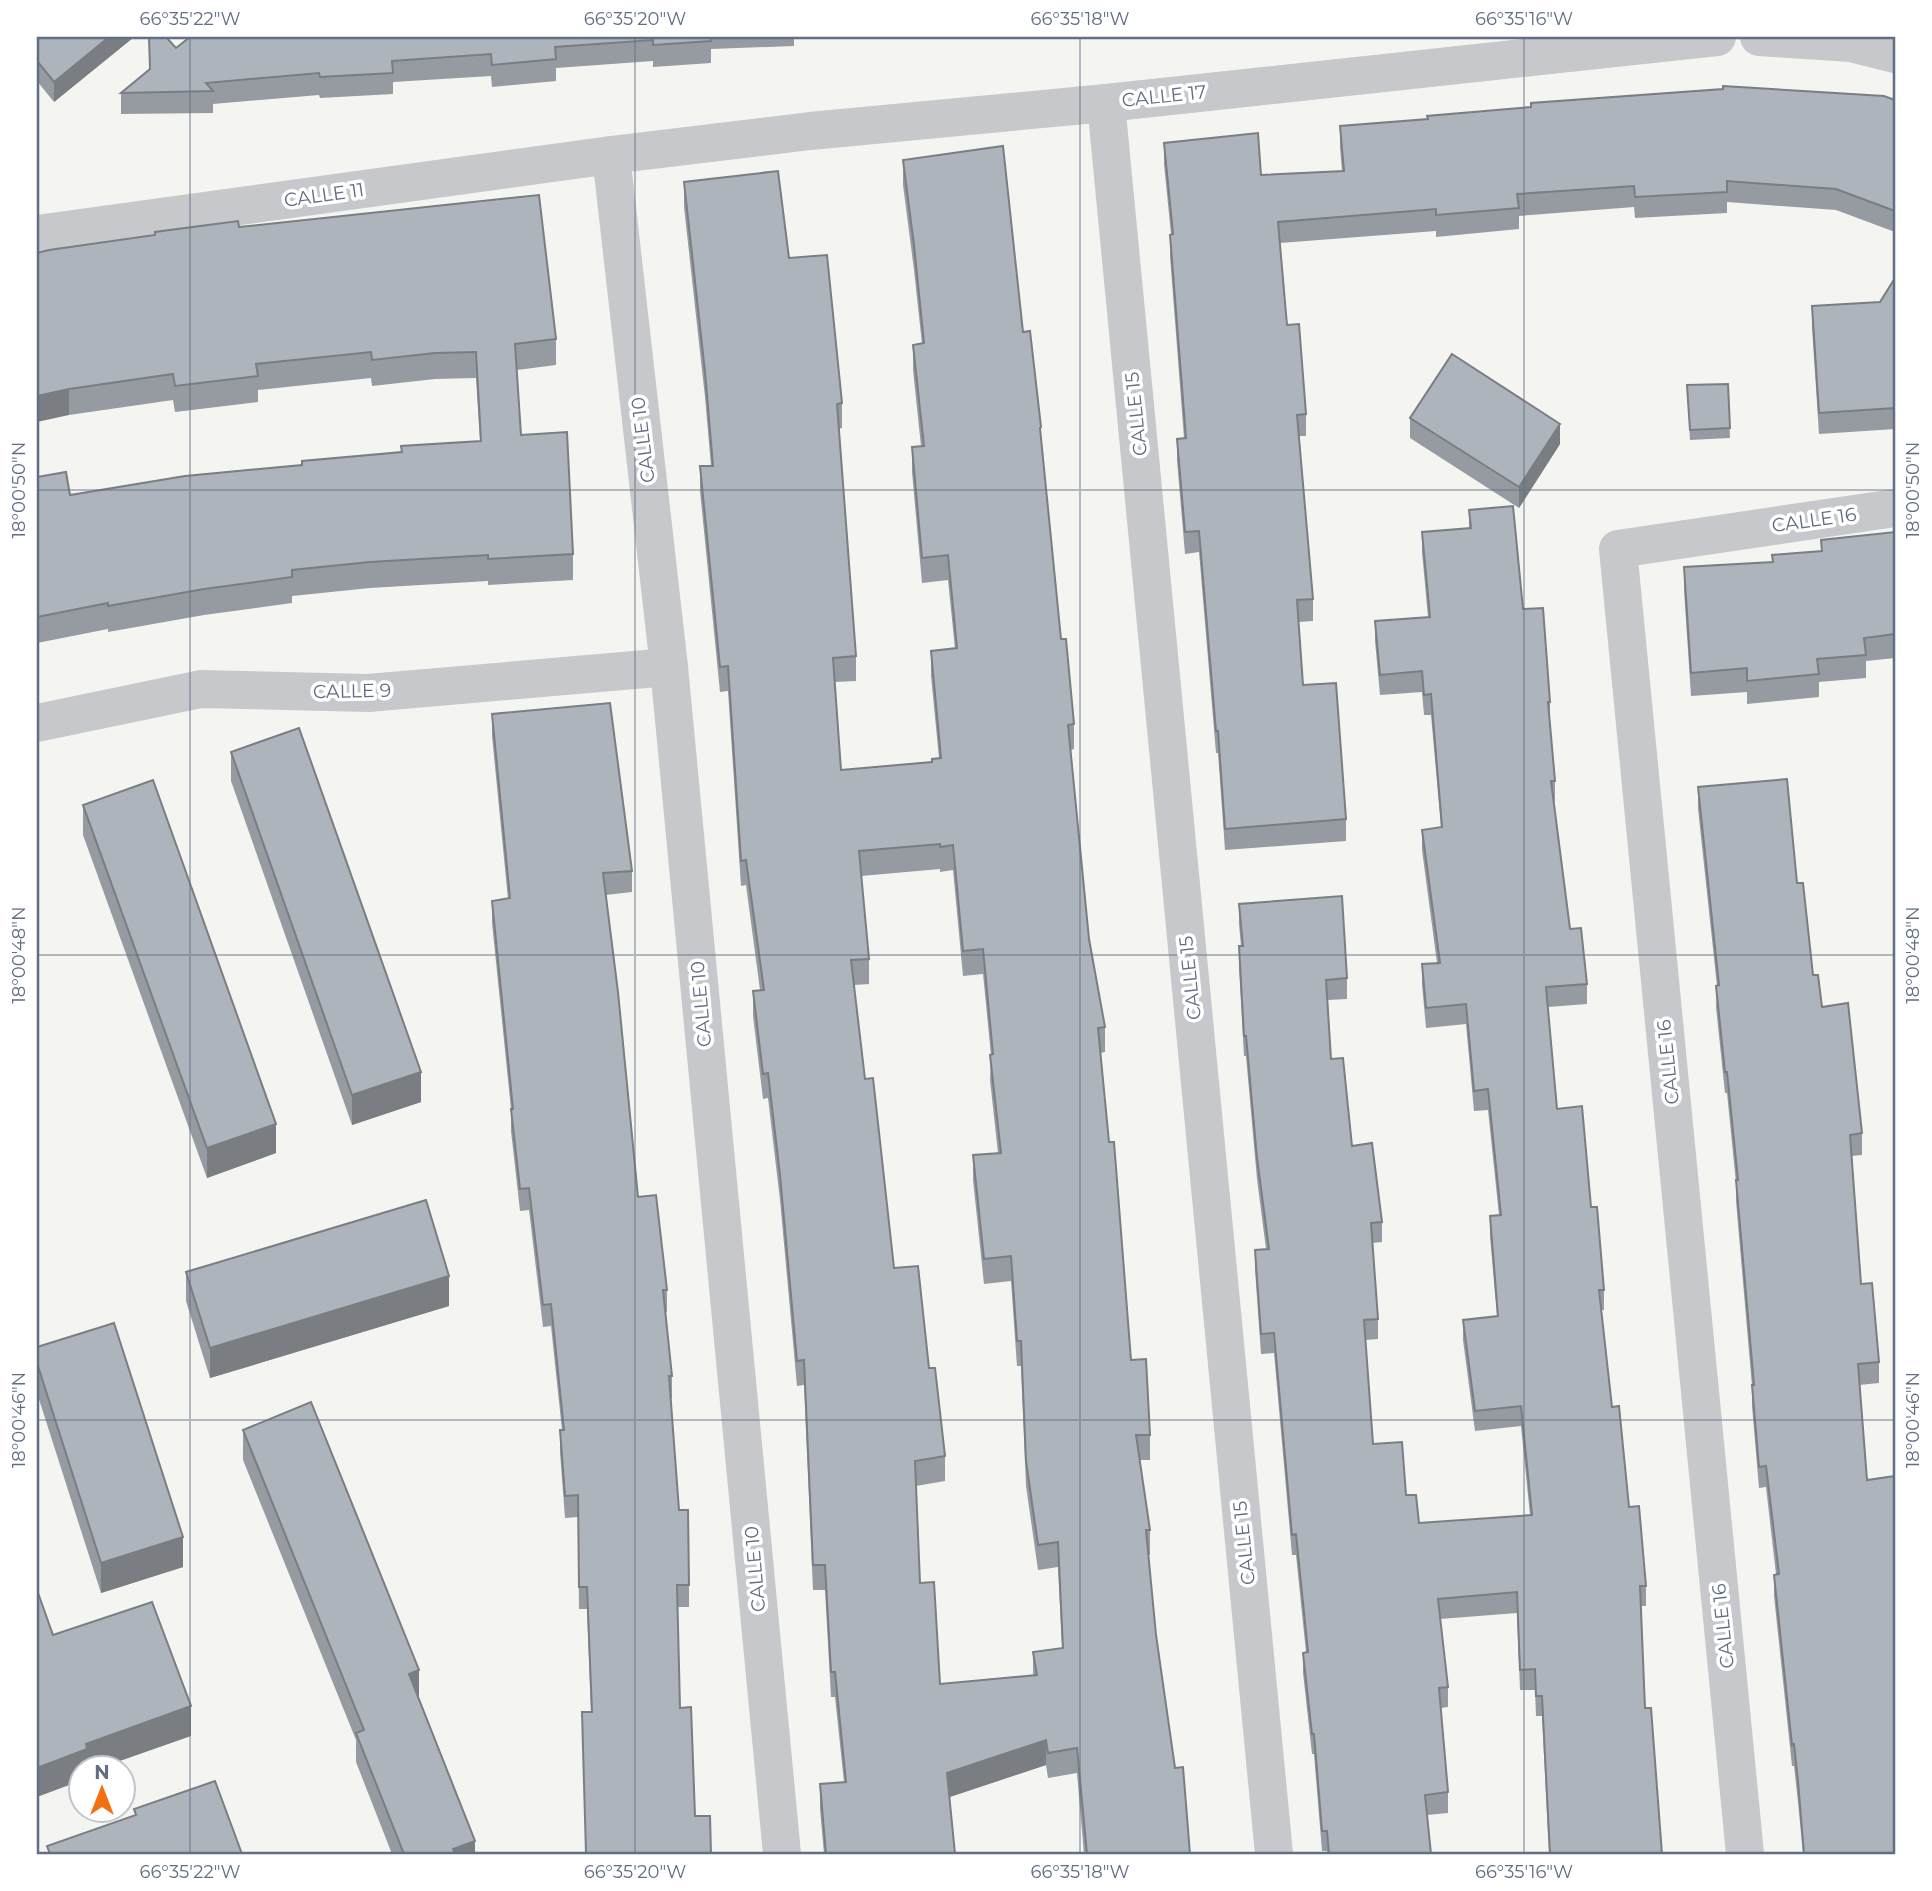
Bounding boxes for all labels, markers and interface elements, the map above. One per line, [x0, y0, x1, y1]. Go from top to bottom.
text: 66°35'22"W [140, 8, 240, 30]
text: 66°35'20"W [584, 8, 686, 30]
text: 66°35'18"W [1031, 8, 1129, 30]
text: 66°35'16"W [1475, 8, 1573, 30]
street label: CALLE 17 [1121, 80, 1207, 112]
street label: CALLE 11 [283, 178, 365, 212]
street label: CALLE 15 [1120, 371, 1152, 457]
street label: CALLE 10 [626, 396, 660, 484]
text: 18°00'50"N [8, 442, 30, 538]
text: 18°00'50"N [1902, 442, 1924, 538]
street label: CALLE 16 [1770, 503, 1858, 537]
street label: CALLE 9 [313, 679, 391, 703]
text: 18°00'48"N [8, 906, 30, 1004]
text: 18°00'48"N [1902, 906, 1924, 1004]
street label: CALLE 15 [1174, 935, 1206, 1021]
street label: CALLE 10 [686, 960, 716, 1048]
street label: CALLE 16 [1652, 1018, 1684, 1106]
text: 18°00'46"N [8, 1372, 30, 1468]
text: 18°00'46"N [1902, 1372, 1924, 1468]
street label: CALLE 15 [1228, 1500, 1260, 1586]
street label: CALLE 10 [740, 1525, 770, 1613]
street label: CALLE 16 [1707, 1582, 1739, 1670]
north arrow [66, 1755, 136, 1825]
text: N [94, 1761, 110, 1784]
text: 66°35'22"W [140, 1861, 240, 1883]
text: 66°35'20"W [584, 1861, 686, 1883]
text: 66°35'18"W [1031, 1861, 1129, 1883]
text: 66°35'16"W [1475, 1861, 1573, 1883]

